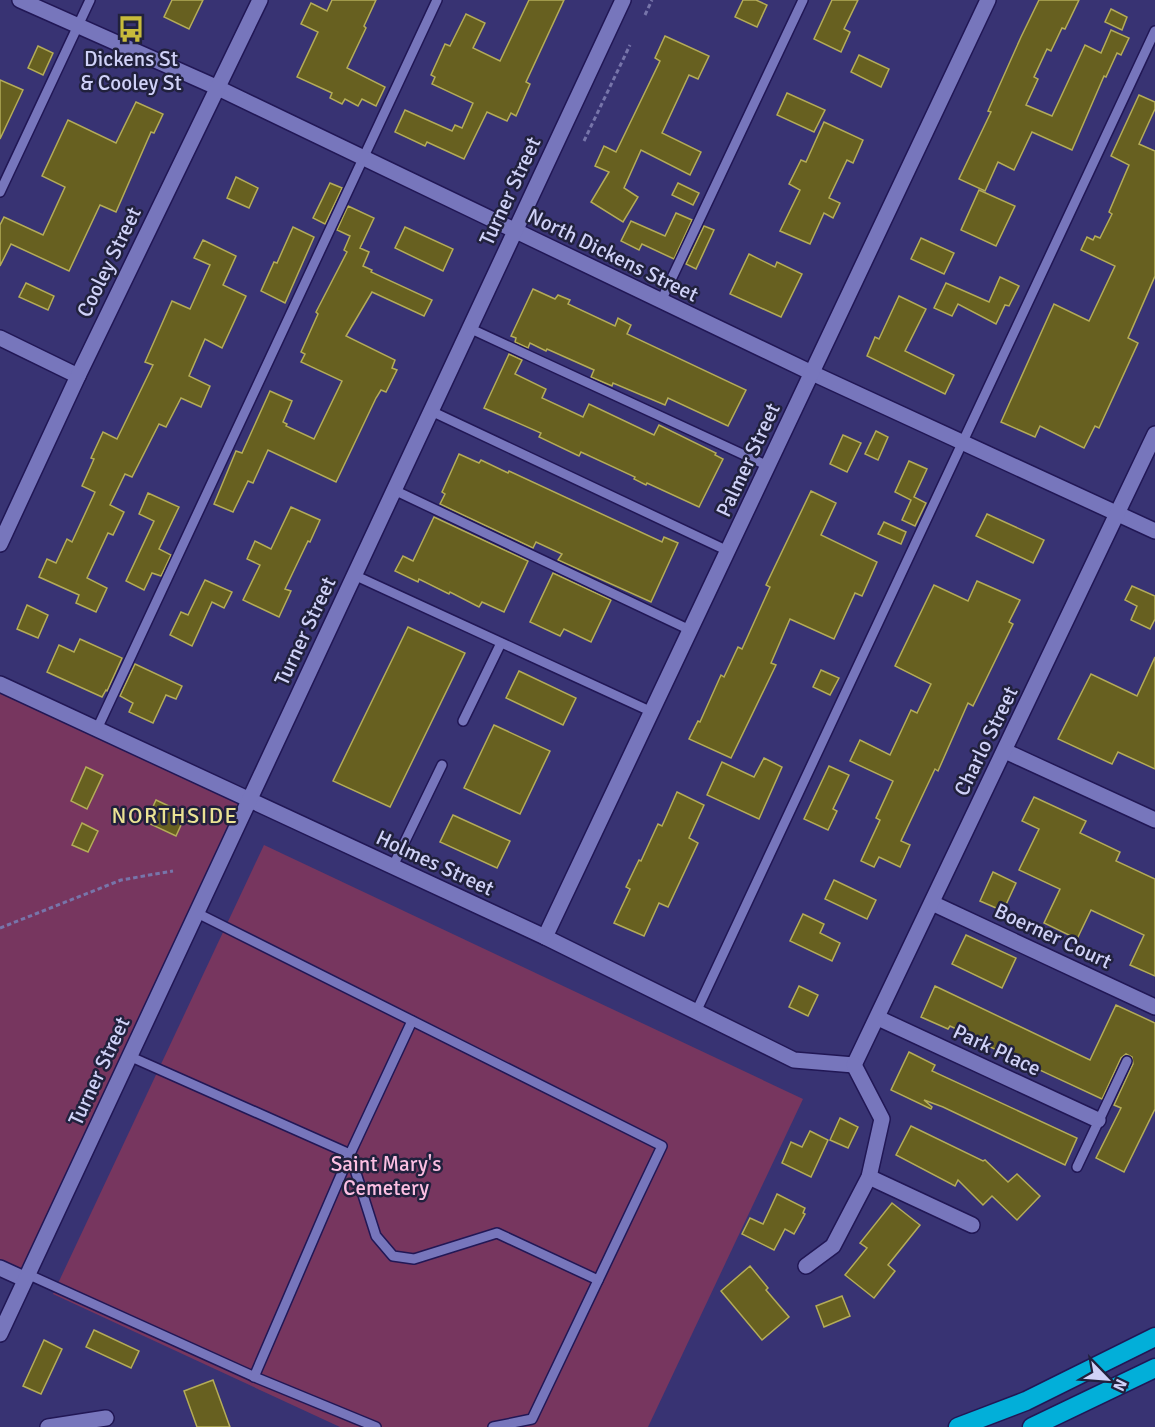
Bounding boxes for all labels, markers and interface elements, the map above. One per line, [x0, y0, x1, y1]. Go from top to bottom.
bus stop icon: Dickens St & Cooley St [116, 14, 146, 44]
place label: Dickens St & Cooley St [80, 46, 182, 96]
street label: Turner Street [474, 133, 546, 249]
street label: Cooley Street [71, 202, 147, 322]
street label: North Dickens Street [523, 202, 703, 308]
street label: Palmer Street [710, 399, 786, 521]
street label: Turner Street [269, 573, 341, 689]
street label: Charlo Street [948, 682, 1024, 800]
district label: NORTHSIDE [112, 802, 238, 829]
street label: Holmes Street [372, 824, 498, 902]
street label: Boerner Court [990, 897, 1116, 975]
street label: Turner Street [63, 1013, 135, 1129]
street label: Park Place [949, 1018, 1045, 1082]
park label: Saint Mary's Cemetery [331, 1151, 441, 1201]
north arrow [1077, 1349, 1137, 1409]
text: N [1108, 1376, 1131, 1394]

